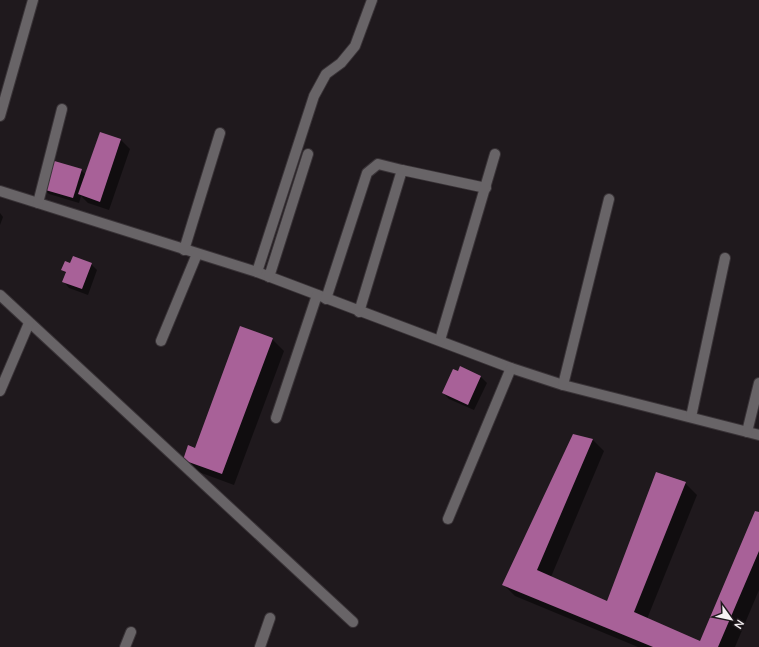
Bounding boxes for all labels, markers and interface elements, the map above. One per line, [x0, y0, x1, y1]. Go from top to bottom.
north arrow [711, 599, 751, 639]
text: N [731, 617, 748, 632]

